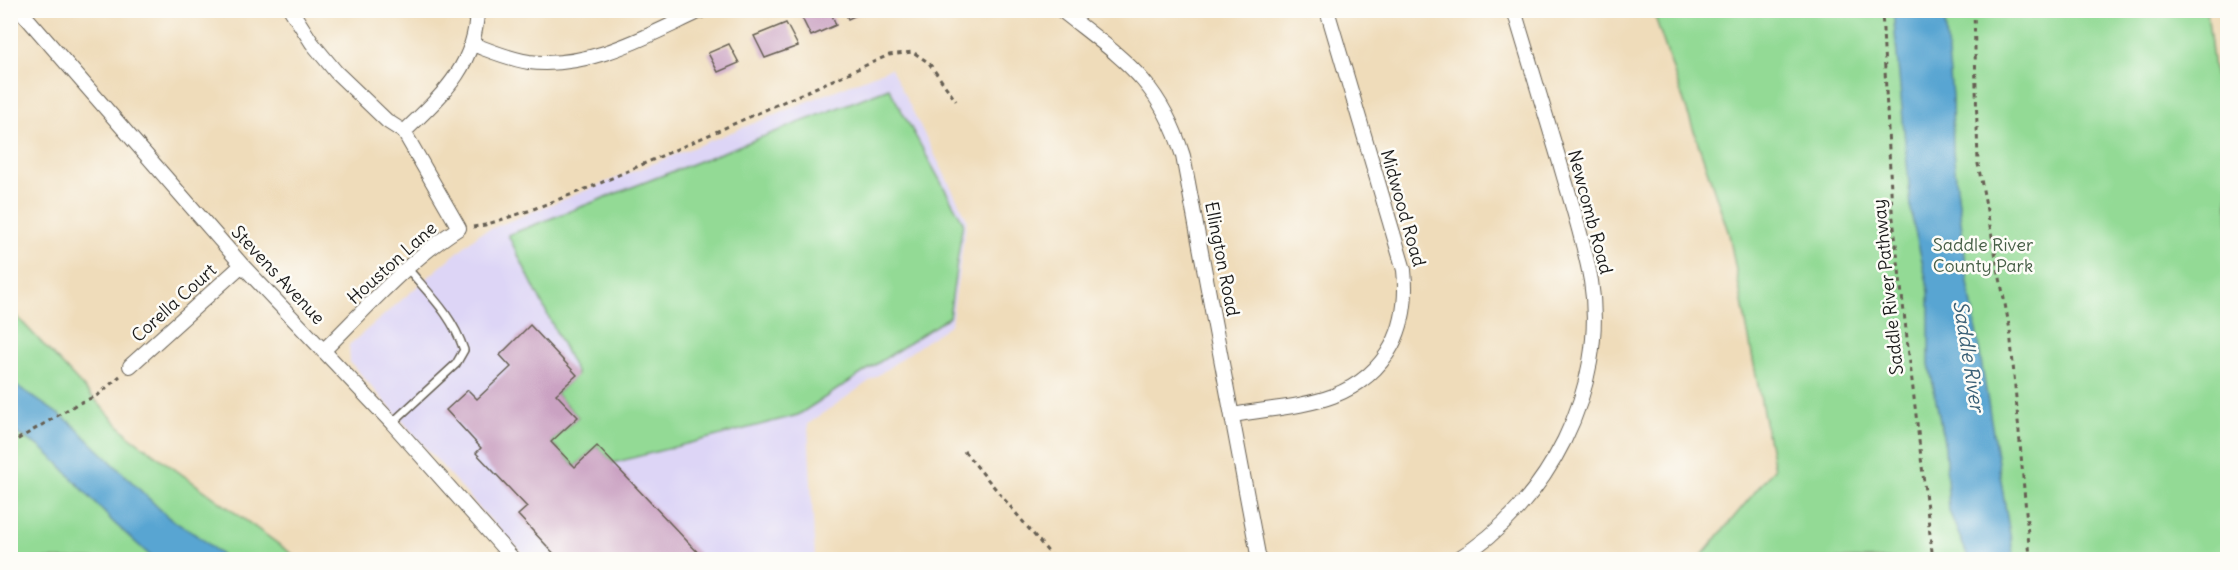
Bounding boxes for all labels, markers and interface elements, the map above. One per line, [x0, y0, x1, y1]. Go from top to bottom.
street label: Midwood Road [1376, 147, 1431, 269]
street label: Newcomb Road [1563, 147, 1618, 277]
street label: Saddle River Pathway [1867, 198, 1908, 376]
street label: Ellington Road [1200, 200, 1245, 319]
street label: Houston Lane [342, 216, 441, 309]
street label: Stevens Avenue [227, 220, 330, 329]
park label: Saddle River County Park [1933, 233, 2034, 277]
street label: Corella Court [126, 258, 221, 347]
water label: Saddle River [1948, 299, 1991, 416]

